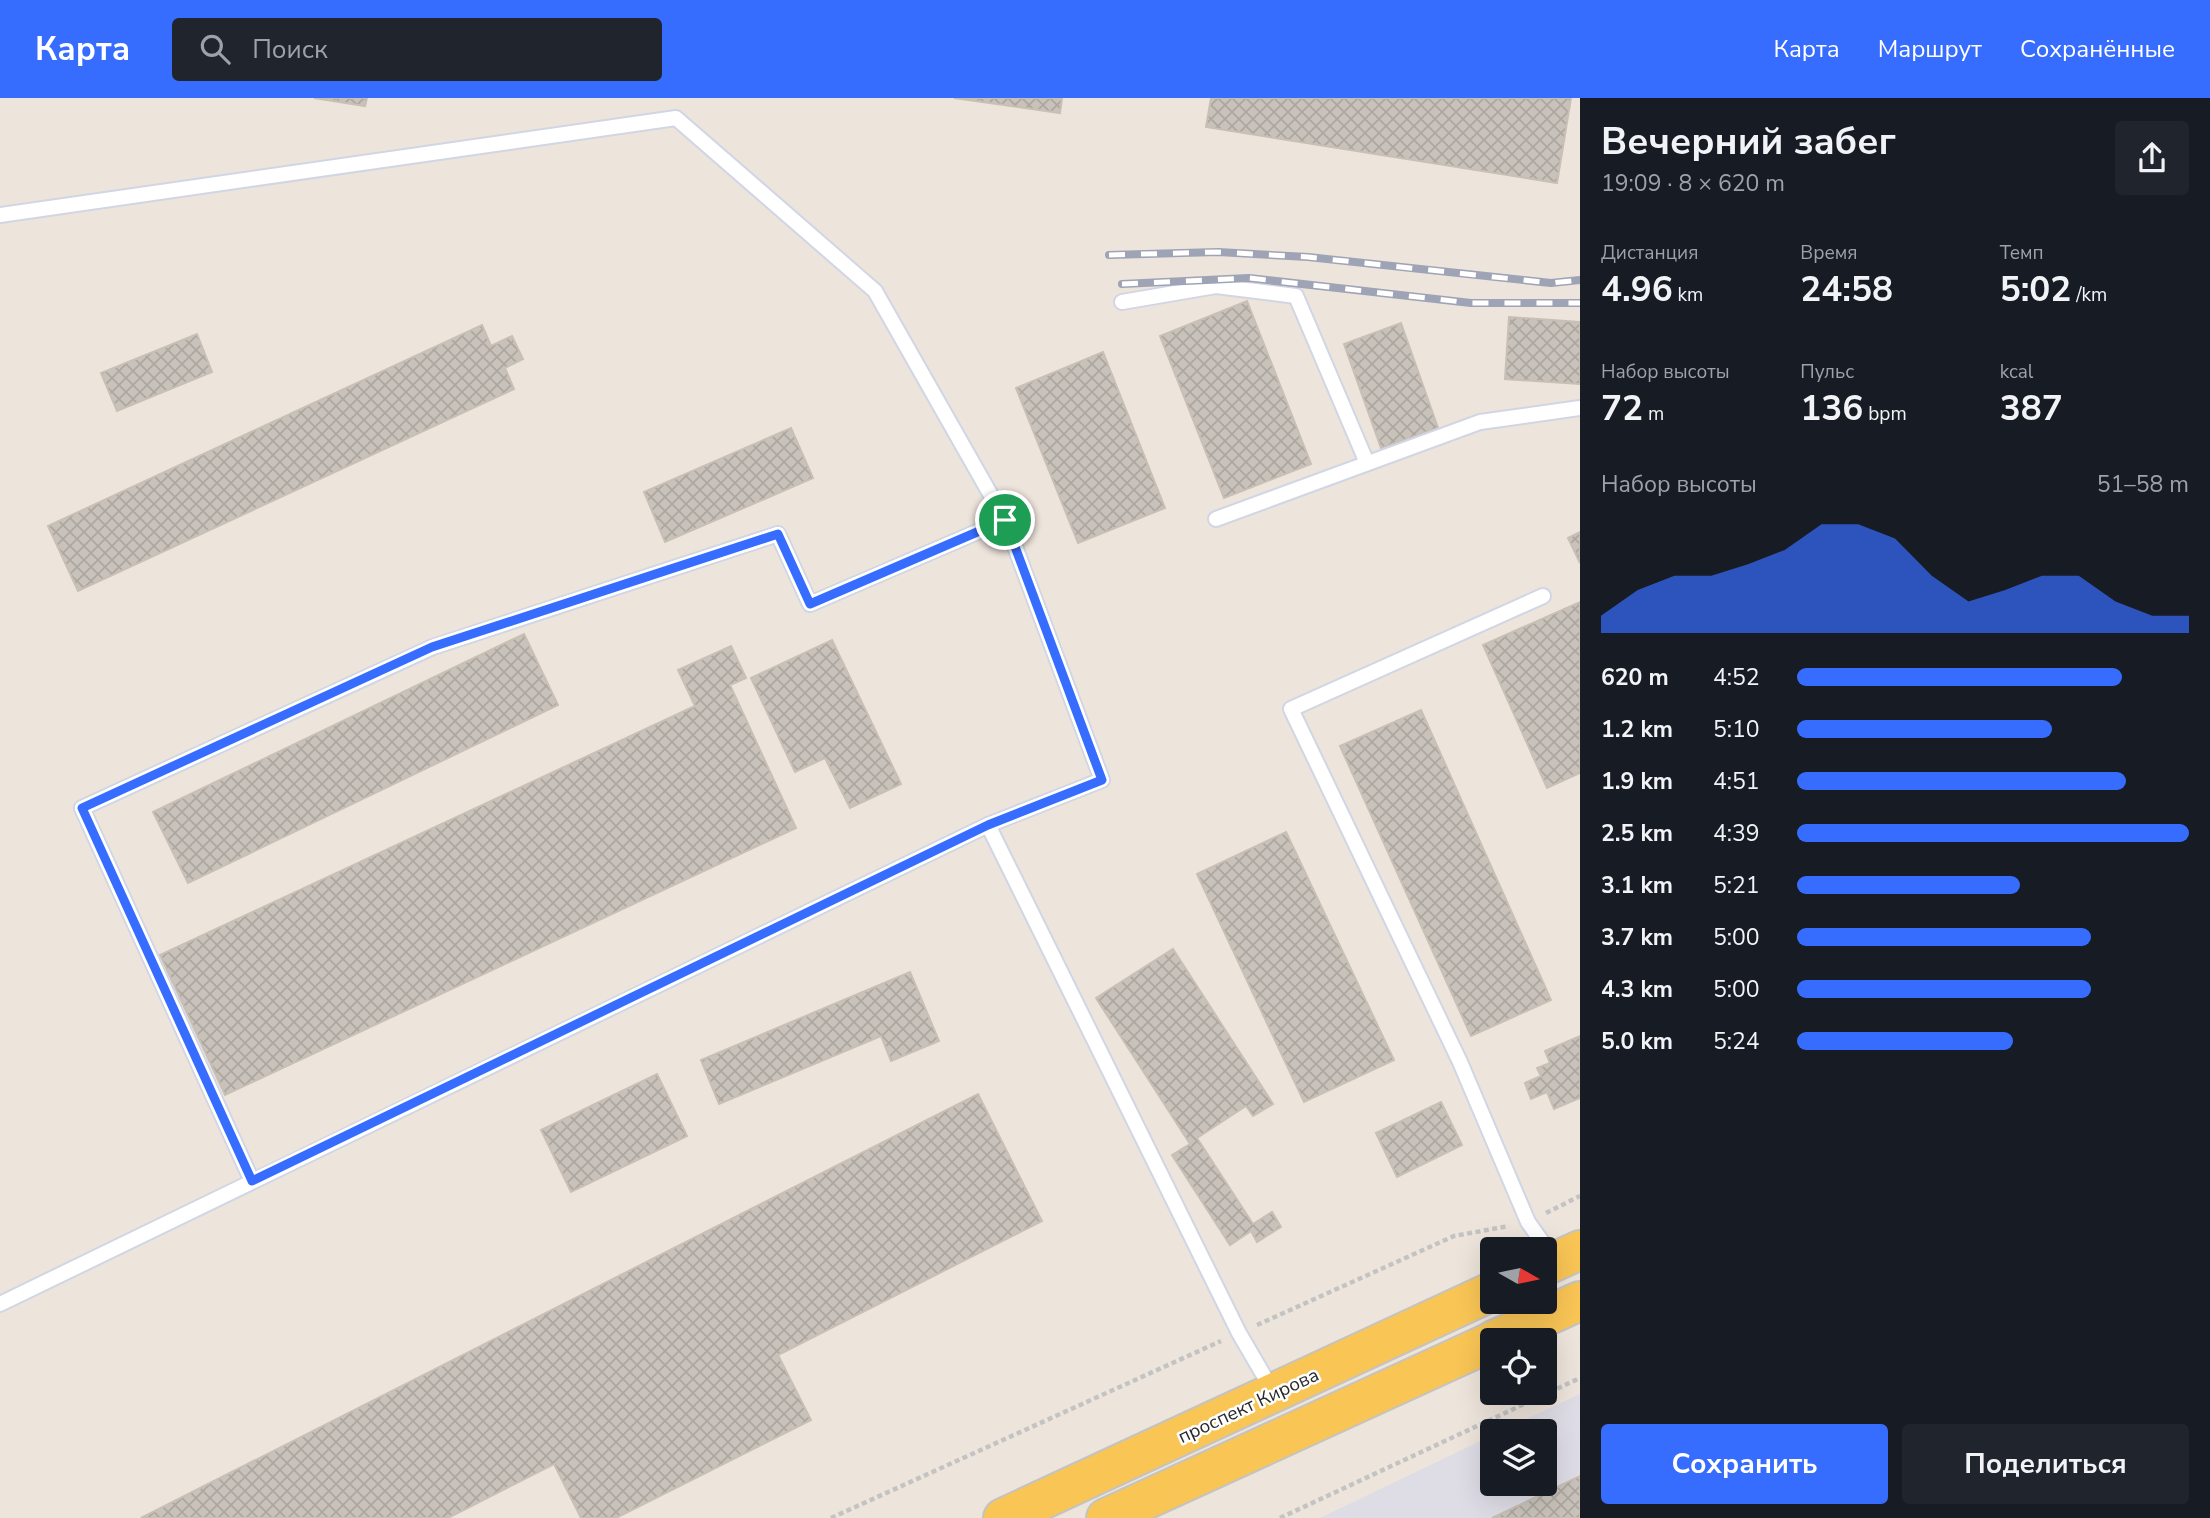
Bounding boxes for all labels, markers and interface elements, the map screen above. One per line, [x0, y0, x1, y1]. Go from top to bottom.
search box [172, 18, 662, 81]
text: Карта [35, 27, 130, 72]
icon: search [196, 30, 234, 68]
text: Поиск [252, 32, 328, 67]
text: Карта [1774, 33, 1840, 65]
text: Маршрут [1878, 33, 1982, 65]
text: Сохранённые [2020, 33, 2175, 65]
text: Вечерний забег [1601, 116, 1896, 167]
button: share [2115, 121, 2189, 195]
text: 19:09 · 8 × 620 m [1601, 168, 1785, 199]
text: Дистанция [1601, 240, 1698, 266]
text: Время [1800, 240, 1858, 266]
text: Темп [2000, 240, 2044, 266]
text: 4.96 [1601, 266, 1673, 313]
text: 24:58 [1800, 266, 1893, 313]
text: 5:02 [2000, 266, 2071, 313]
text: km [1673, 282, 1703, 308]
text: /km [2071, 282, 2107, 308]
text: Набор высоты [1601, 359, 1730, 385]
text: Пульс [1800, 359, 1854, 385]
text: kcal [2000, 359, 2033, 385]
text: 72 [1601, 385, 1643, 432]
text: 136 [1800, 385, 1863, 432]
text: 387 [2000, 385, 2063, 432]
text: m [1643, 401, 1664, 427]
text: bpm [1863, 401, 1907, 427]
text: Набор высоты [1601, 469, 1757, 500]
text: 51–58 m [2097, 469, 2189, 500]
pin [975, 490, 1035, 550]
icon: arrive [986, 501, 1024, 539]
text: 620 m [1601, 662, 1669, 693]
text: 4:52 [1713, 662, 1760, 693]
text: 1.2 km [1601, 714, 1673, 745]
text: 5:10 [1713, 714, 1760, 745]
text: 1.9 km [1601, 766, 1673, 797]
text: 4:51 [1713, 766, 1760, 797]
text: 2.5 km [1601, 818, 1673, 849]
text: 4:39 [1713, 818, 1760, 849]
text: 3.1 km [1601, 870, 1673, 901]
text: 5:21 [1713, 870, 1760, 901]
text: 3.7 km [1601, 922, 1673, 953]
text: 5:00 [1713, 922, 1760, 953]
text: 4.3 km [1601, 974, 1673, 1005]
text: 5:00 [1713, 974, 1760, 1005]
text: 5.0 km [1601, 1026, 1673, 1057]
text: 5:24 [1713, 1026, 1760, 1057]
north arrow [1480, 1237, 1558, 1314]
map controls [1480, 1237, 1557, 1496]
button: locate [1480, 1328, 1557, 1405]
street label: проспект Кирова [1174, 1362, 1323, 1450]
button: layers [1480, 1419, 1557, 1496]
button: Сохранить [1601, 1424, 1888, 1504]
button: Поделиться [1902, 1424, 2189, 1504]

